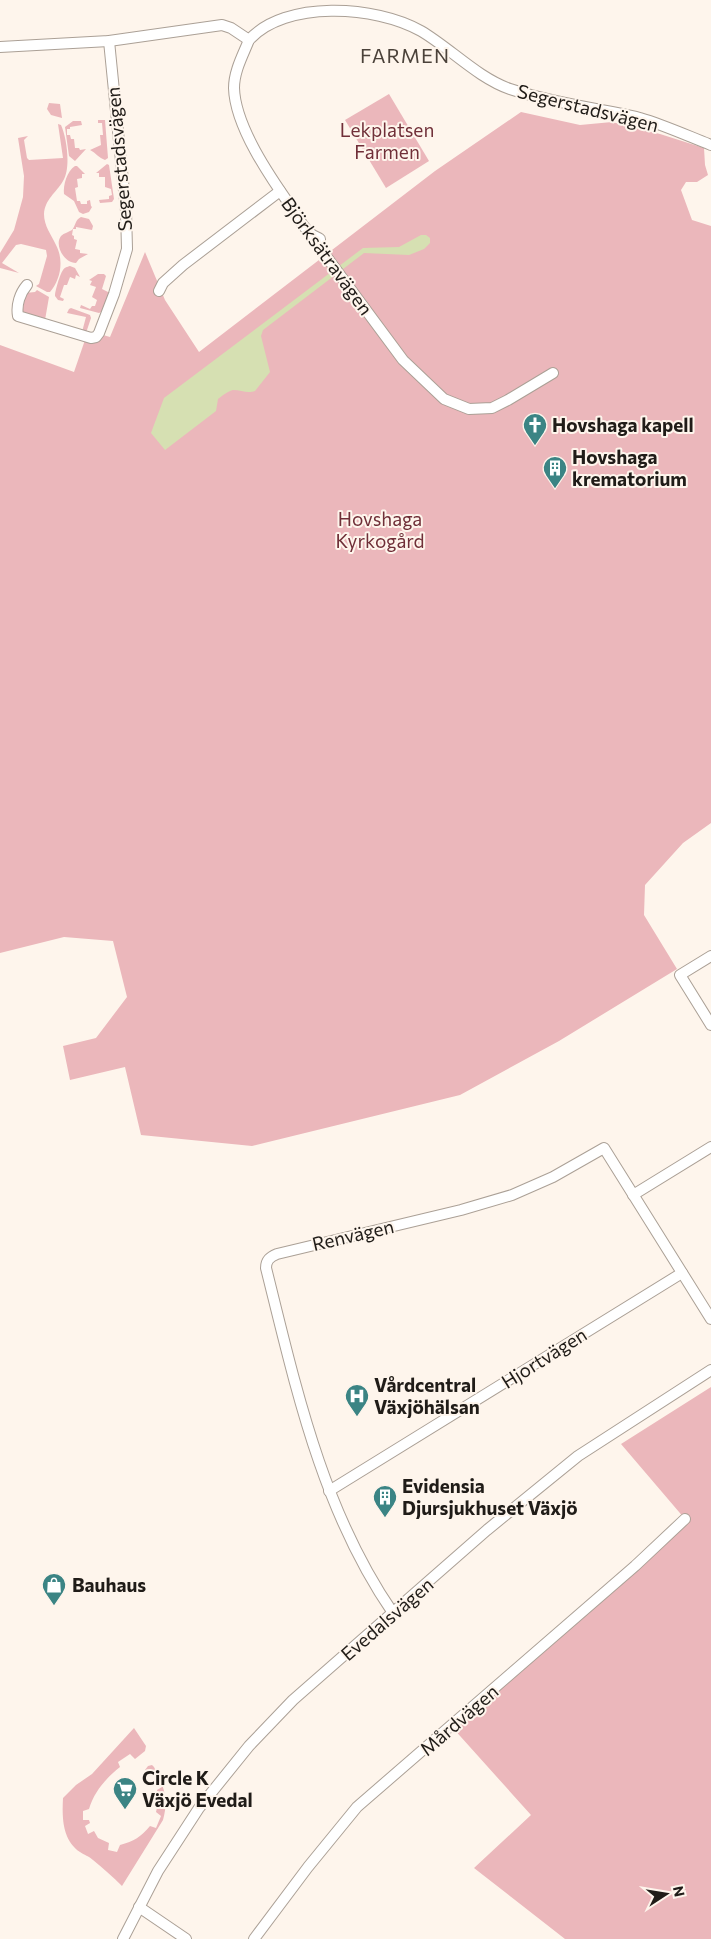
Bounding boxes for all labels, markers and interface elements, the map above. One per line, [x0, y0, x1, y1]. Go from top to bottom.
district label: FARMEN [360, 43, 450, 67]
street label: Segerstadsvägen [515, 79, 661, 136]
street label: Segerstadsvägen [101, 86, 136, 232]
park label: Lekplatsen Farmen [340, 118, 434, 163]
street label: Björksätravägen [277, 192, 378, 319]
church icon: Hovshaga kapell [522, 412, 548, 446]
place label: Hovshaga kapell [552, 413, 694, 436]
place label: Hovshaga krematorium [572, 445, 687, 490]
building icon: Hovshaga krematorium [542, 455, 568, 489]
park label: Hovshaga Kyrkogård [336, 507, 425, 552]
street label: Renvägen [310, 1214, 396, 1255]
street label: Hjortvägen [497, 1322, 591, 1393]
place label: Vårdcentral Växjöhälsan [374, 1373, 480, 1418]
hospital icon: Vårdcentral Växjöhälsan [344, 1383, 370, 1417]
place label: Evidensia Djursjukhuset Växjö [402, 1474, 578, 1519]
building icon: Evidensia Djursjukhuset Växjö [372, 1484, 398, 1518]
shop icon: Bauhaus [41, 1572, 67, 1606]
street label: Evedalsvägen [336, 1572, 438, 1665]
place label: Bauhaus [72, 1573, 146, 1596]
street label: Mårdvägen [415, 1679, 503, 1760]
place label: Circle K Växjö Evedal [142, 1766, 253, 1811]
supermarket icon: Circle K Växjö Evedal [112, 1776, 138, 1810]
north arrow [641, 1869, 691, 1919]
text: N [670, 1884, 689, 1898]

